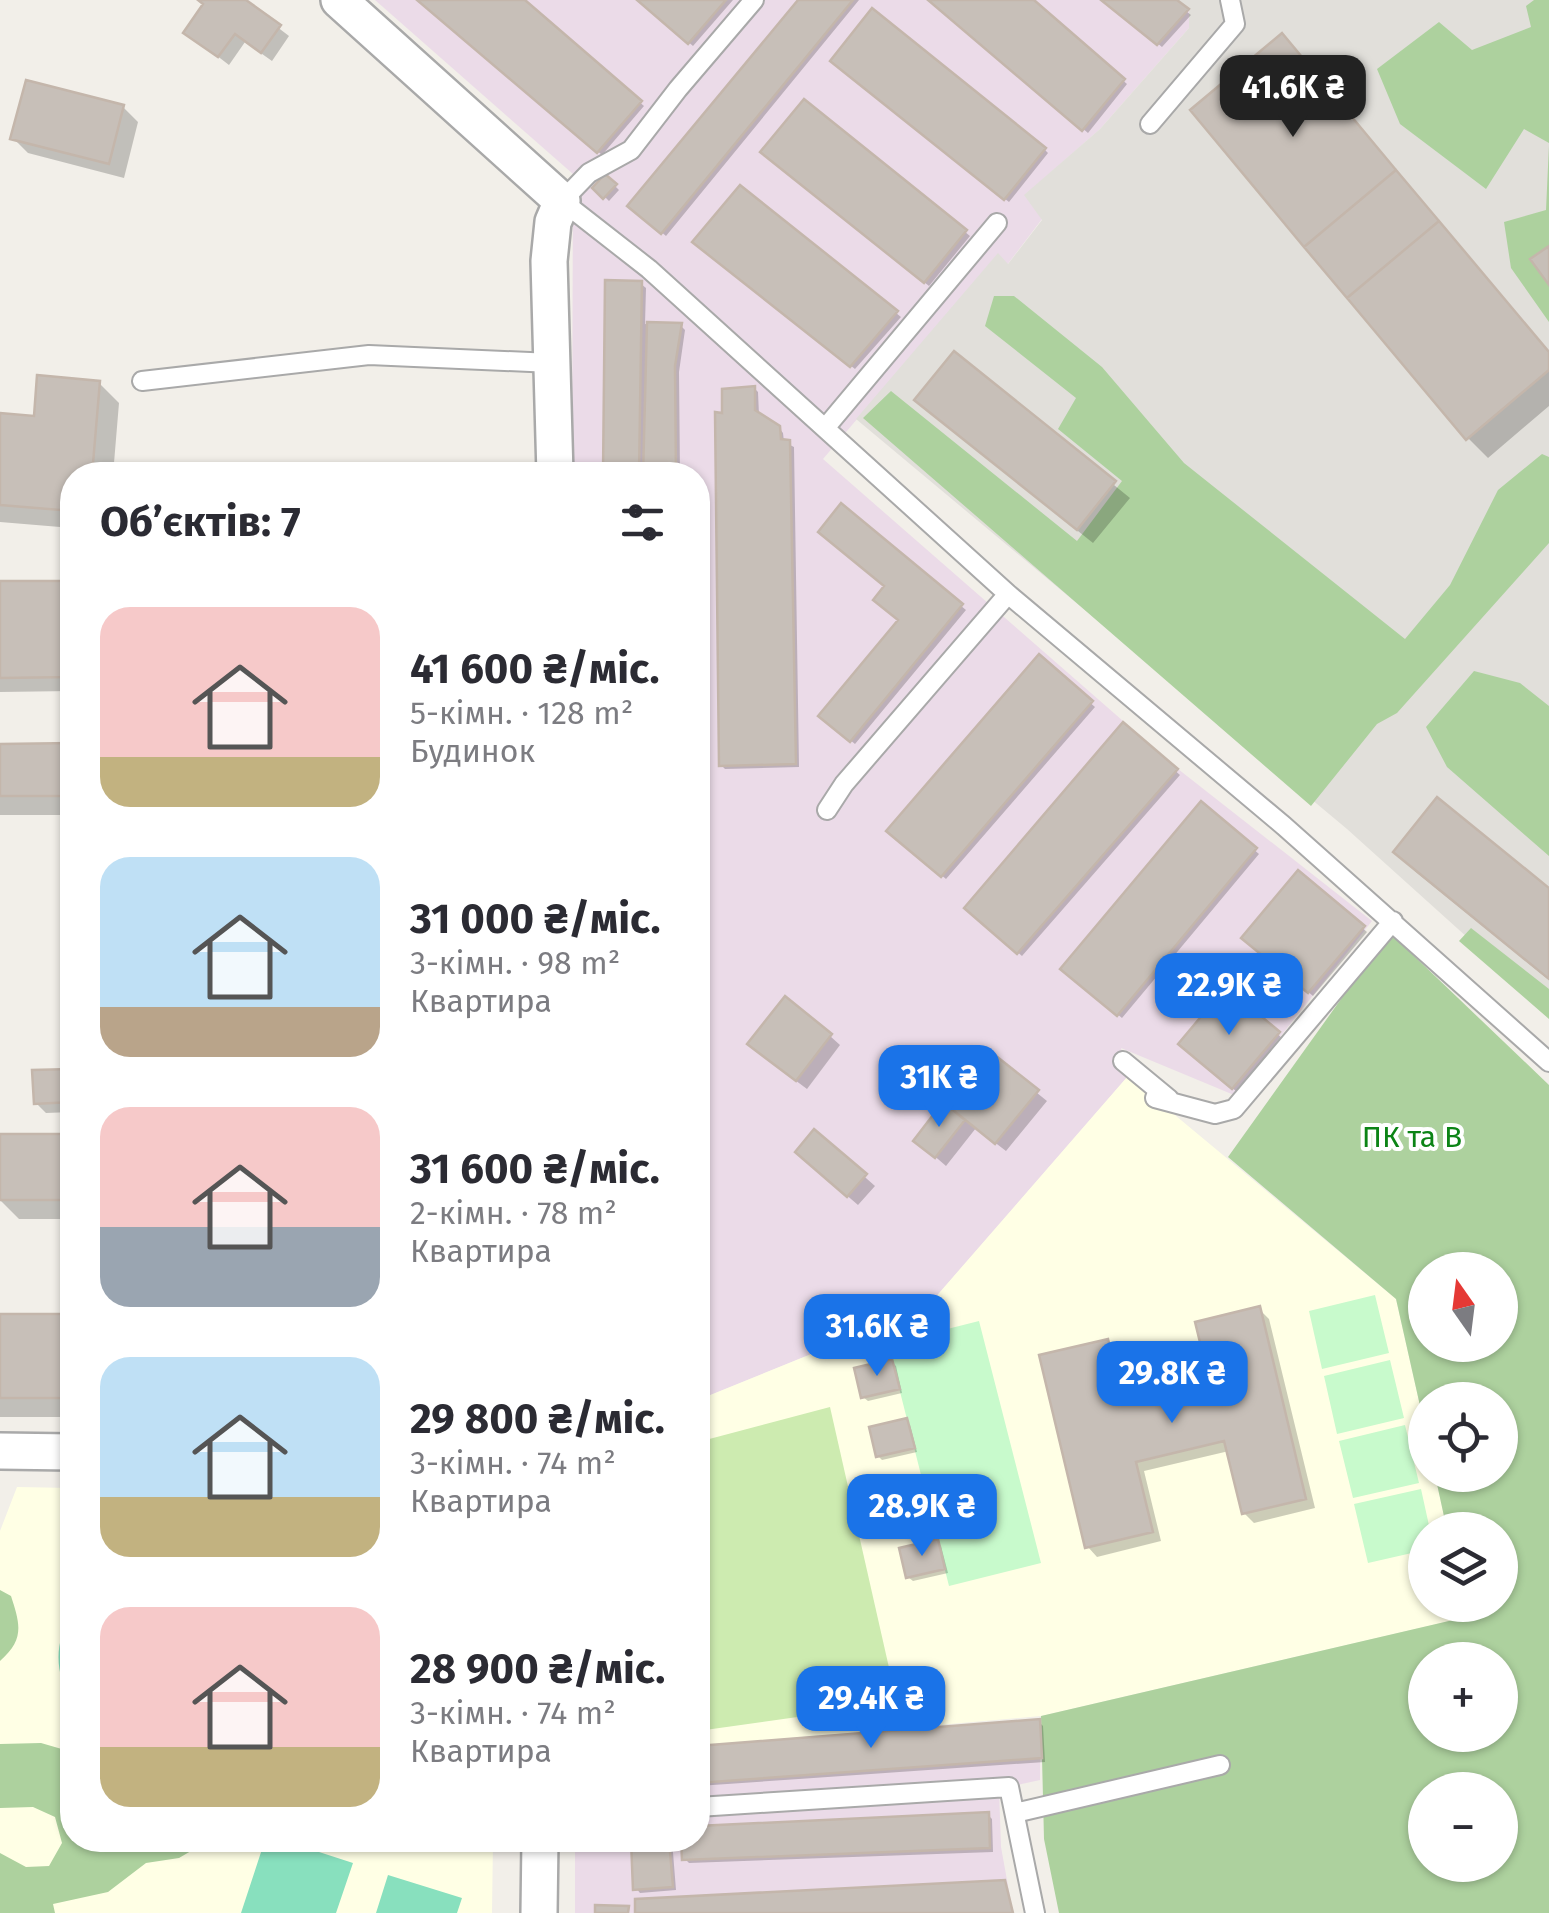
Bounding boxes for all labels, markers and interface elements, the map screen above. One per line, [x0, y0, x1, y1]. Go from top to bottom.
pin: 41.6K ₴ [1201, 55, 1385, 140]
text: 41.6K ₴ [1242, 68, 1344, 106]
icon: filters [615, 495, 670, 550]
text: Об’єктів: 7 [100, 497, 301, 547]
text: 41 600 ₴/міс. [410, 644, 660, 694]
icon: home [180, 647, 300, 767]
text: 5-кімн. · 128 m² [410, 694, 633, 732]
text: Будинок [410, 732, 535, 770]
text: 31 000 ₴/міс. [410, 894, 661, 944]
icon: home [180, 897, 300, 1017]
text: 3-кімн. · 98 m² [410, 944, 620, 982]
pin: 22.9K ₴ [1137, 953, 1321, 1038]
text: 22.9K ₴ [1177, 966, 1281, 1004]
text: Квартира [410, 982, 552, 1020]
pin: 31K ₴ [869, 1045, 1009, 1130]
text: 31K ₴ [900, 1058, 978, 1096]
park label: ПК та В [1362, 1119, 1462, 1155]
text: 31 600 ₴/міс. [410, 1144, 660, 1194]
icon: home [180, 1147, 300, 1267]
text: 2-кімн. · 78 m² [410, 1194, 617, 1232]
text: Квартира [410, 1232, 552, 1270]
north arrow [1408, 1252, 1518, 1362]
map controls [1408, 1252, 1518, 1882]
pin: 31.6K ₴ [785, 1294, 969, 1379]
text: 31.6K ₴ [826, 1307, 928, 1345]
pin: 29.8K ₴ [1080, 1341, 1264, 1426]
text: 29.8K ₴ [1119, 1354, 1225, 1392]
button: locate [1408, 1382, 1518, 1492]
text: 29 800 ₴/міс. [410, 1394, 665, 1444]
icon: home [180, 1397, 300, 1517]
text: 3-кімн. · 74 m² [410, 1444, 616, 1482]
pin: 28.9K ₴ [830, 1474, 1014, 1559]
text: Квартира [410, 1482, 552, 1520]
text: 28.9K ₴ [869, 1487, 975, 1525]
button: layers [1408, 1512, 1518, 1622]
button: + [1408, 1642, 1518, 1752]
text: 28 900 ₴/міс. [410, 1644, 665, 1694]
icon: home [180, 1647, 300, 1767]
pin: 29.4K ₴ [779, 1666, 963, 1751]
text: 29.4K ₴ [818, 1679, 924, 1717]
text: 3-кімн. · 74 m² [410, 1694, 616, 1732]
text: Квартира [410, 1732, 552, 1770]
button: − [1408, 1772, 1518, 1882]

